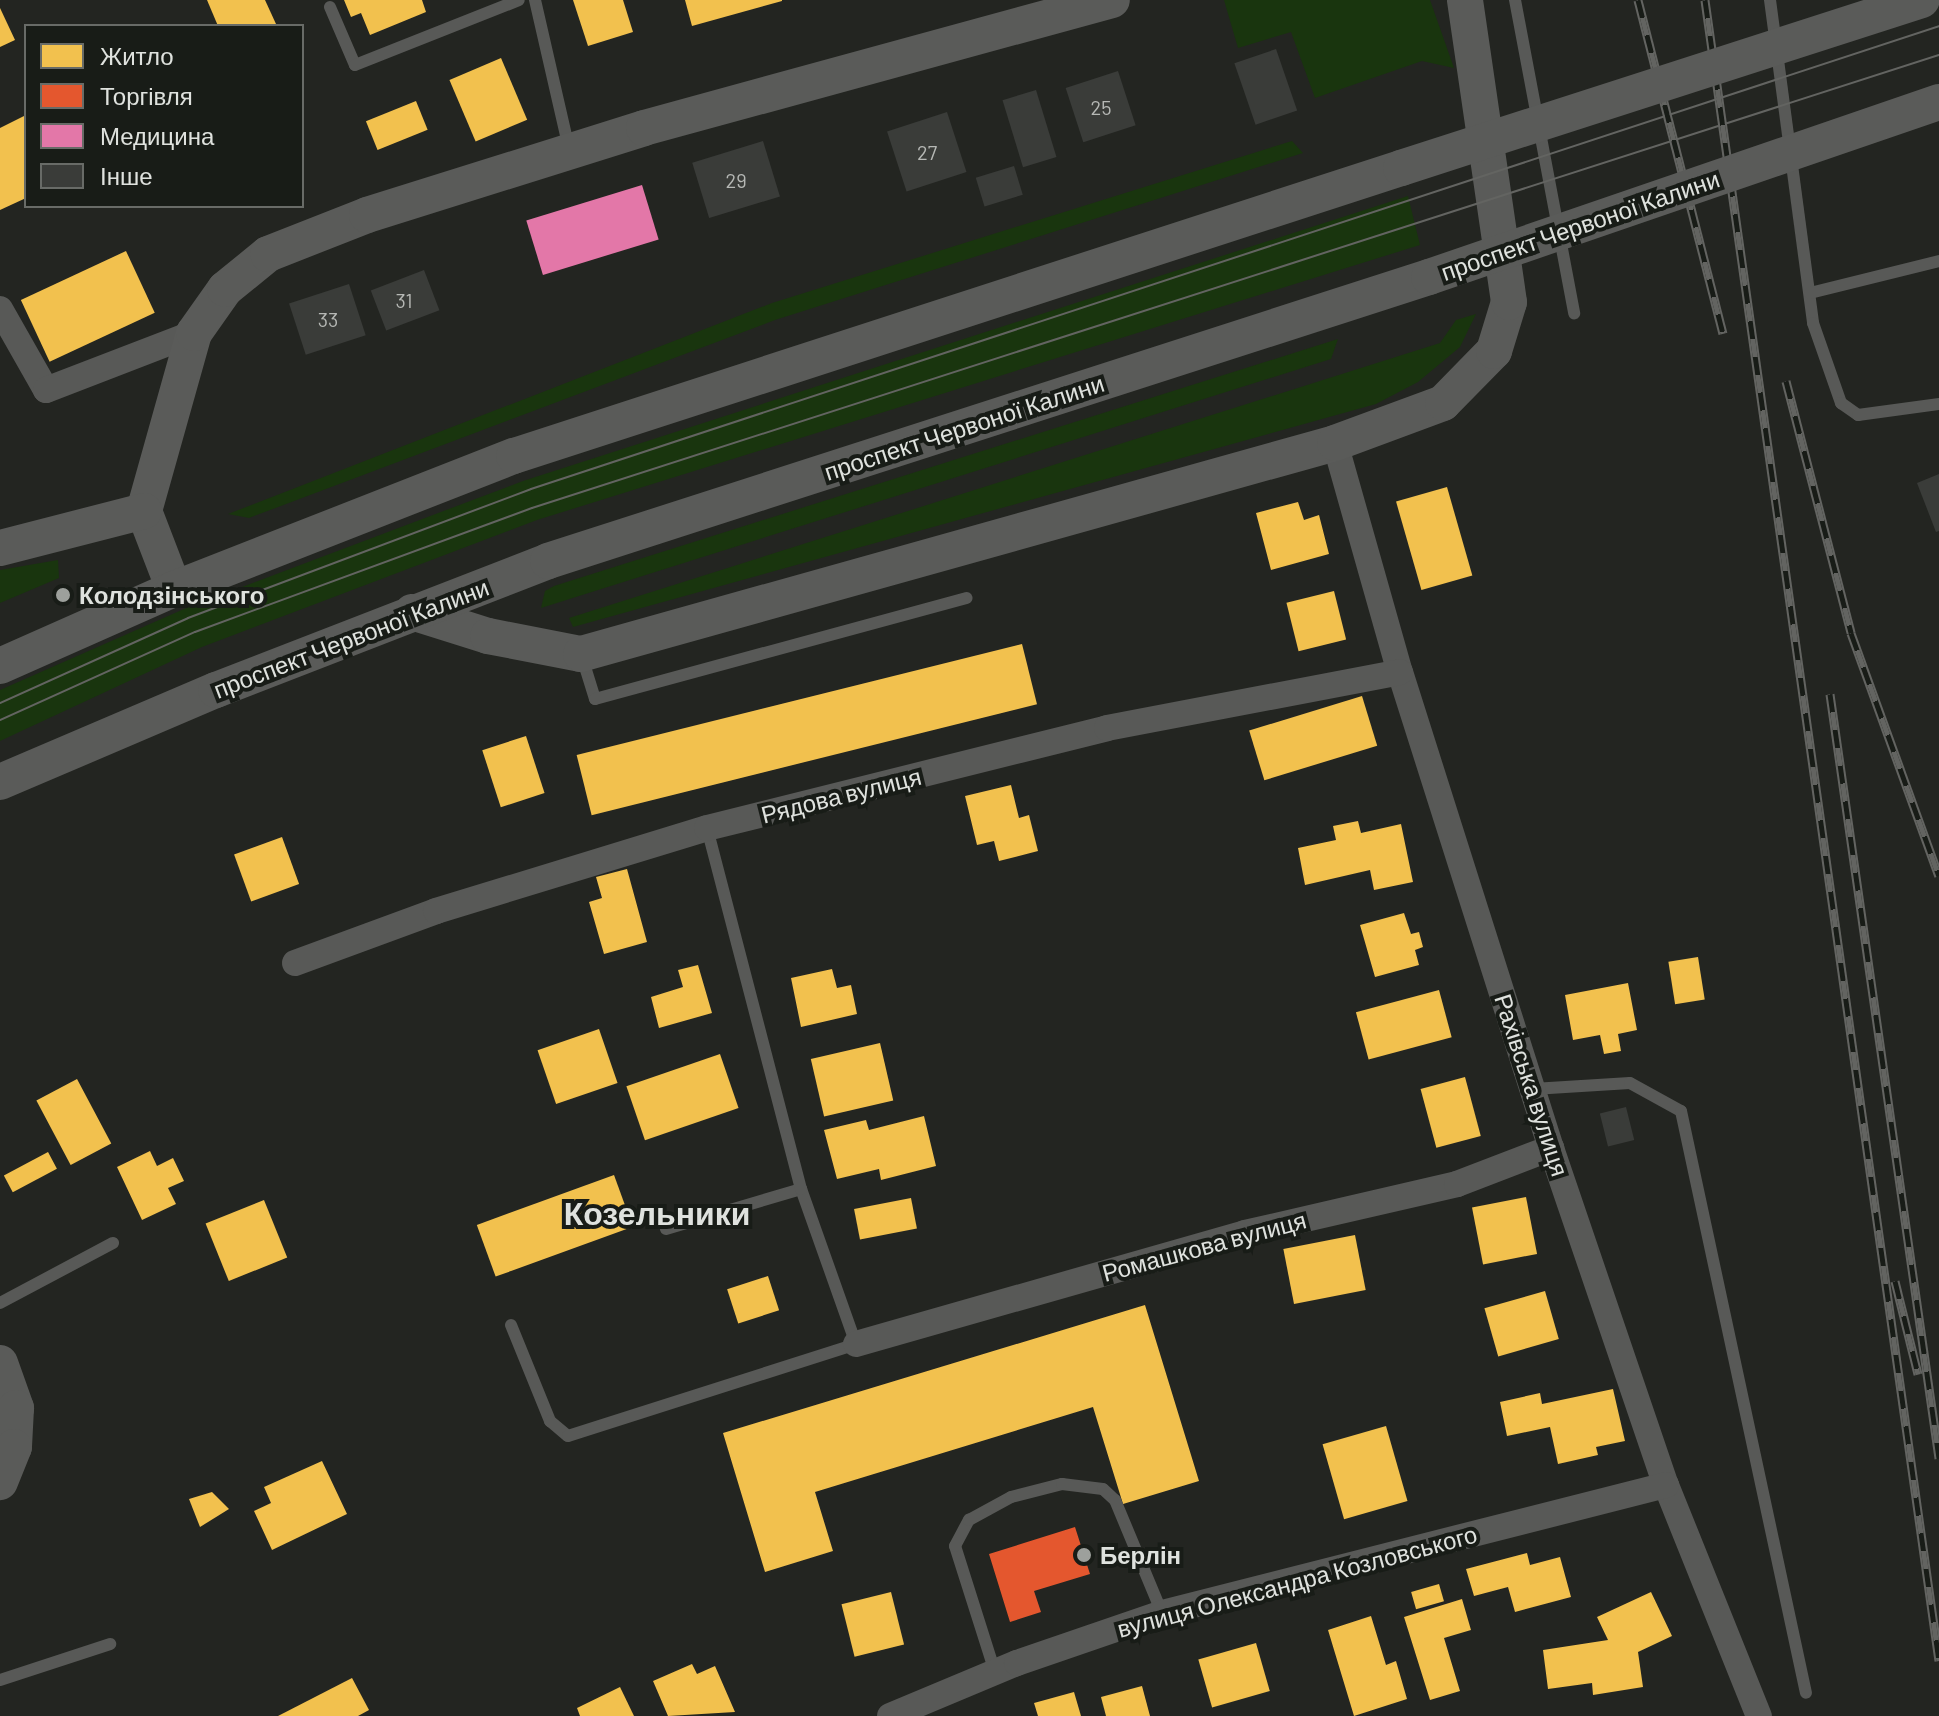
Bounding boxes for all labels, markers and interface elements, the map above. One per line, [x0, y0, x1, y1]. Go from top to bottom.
legend [24, 24, 304, 208]
text: Житло [100, 41, 174, 70]
text: Торгівля [100, 81, 193, 110]
house number: 25 [1091, 95, 1111, 119]
text: Медицина [100, 121, 214, 150]
house number: 27 [917, 140, 937, 164]
text: Інше [100, 161, 153, 190]
street label: проспект Червоної Калини [1437, 164, 1723, 286]
house number: 29 [725, 168, 747, 192]
house number: 31 [395, 288, 413, 312]
house number: 33 [318, 307, 338, 331]
street label: проспект Червоної Калини [820, 368, 1108, 486]
street label: проспект Червоної Калини [209, 572, 493, 704]
place label: Колодзінського [79, 581, 264, 609]
marker: Колодзінського [54, 586, 72, 604]
street label: Рядова вулиця [758, 761, 924, 829]
street label: Рахівська вулиця [1489, 990, 1575, 1180]
district label: Козельники [564, 1193, 750, 1231]
street label: Ромашкова вулиця [1099, 1205, 1309, 1287]
street label: вулиця Олександра Козловського [1114, 1519, 1480, 1643]
place label: Берлін [1100, 1541, 1181, 1569]
marker: Берлін [1075, 1546, 1093, 1564]

